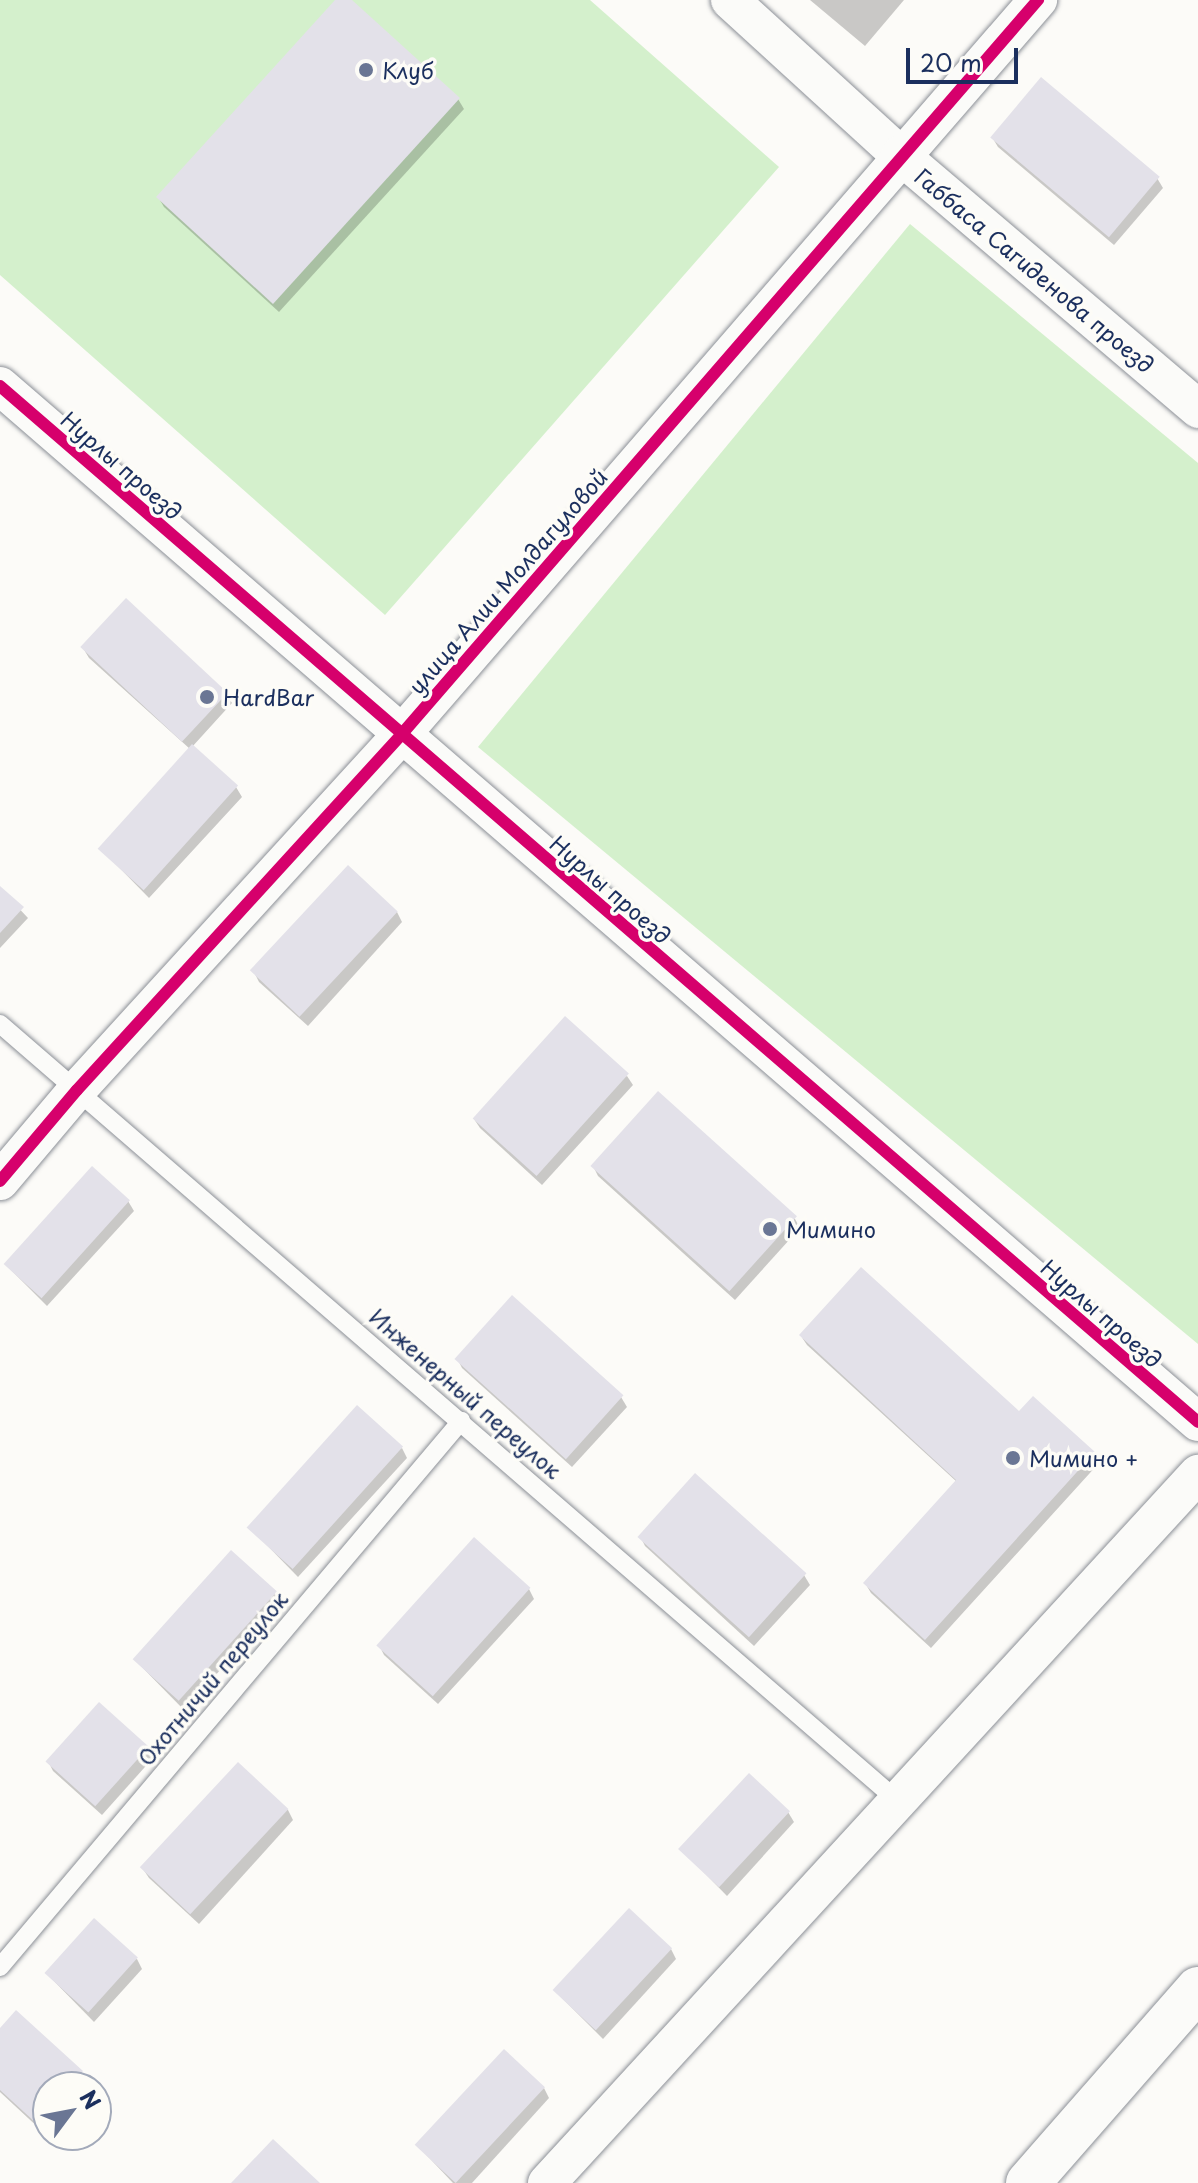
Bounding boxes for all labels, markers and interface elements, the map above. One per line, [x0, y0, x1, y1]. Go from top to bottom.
scale bar [910, 32, 1022, 82]
text: 20 m [920, 44, 982, 80]
place label: Клуб [382, 57, 434, 83]
marker: Клуб [357, 61, 375, 79]
street label: Габбаса Сагиденова проезд [910, 162, 1160, 378]
street label: Нурлы проезд [56, 405, 188, 525]
street label: улица Алии Молдагуловой [402, 463, 612, 699]
place label: HardBar [223, 684, 314, 710]
marker: HardBar [198, 688, 216, 706]
street label: Нурлы проезд [545, 829, 677, 949]
place label: Мимино [786, 1216, 876, 1242]
marker: Мимино [761, 1220, 779, 1238]
street label: Нурлы проезд [1036, 1253, 1168, 1373]
street label: Инженерный переулок [365, 1302, 567, 1484]
place label: Мимино + [1029, 1445, 1140, 1471]
marker: Мимино + [1004, 1449, 1022, 1467]
street label: Охотничий переулок [131, 1585, 293, 1771]
north arrow [32, 2071, 112, 2151]
text: N [72, 2083, 110, 2115]

